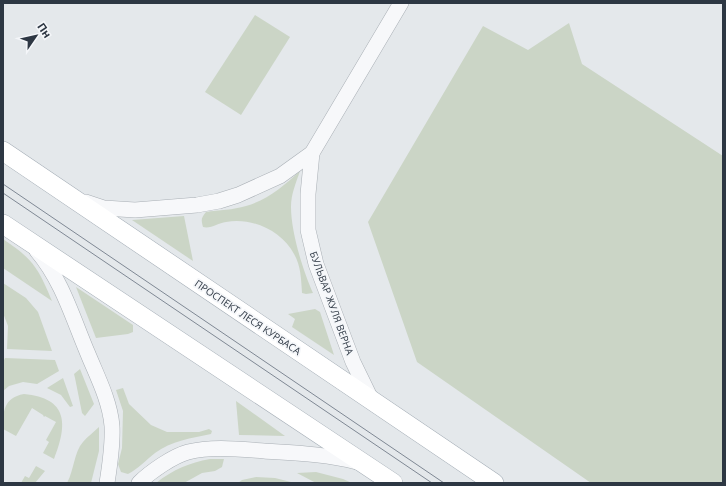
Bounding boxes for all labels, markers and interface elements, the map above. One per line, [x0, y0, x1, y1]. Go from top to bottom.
north arrow [16, 16, 56, 56]
text: Пн [34, 20, 55, 41]
street label: БУЛЬВАР ЖУЛЯ ВЕРНА [307, 249, 358, 357]
street label: ПРОСПЕКТ ЛЕСЯ КУРБАСА [192, 276, 305, 358]

